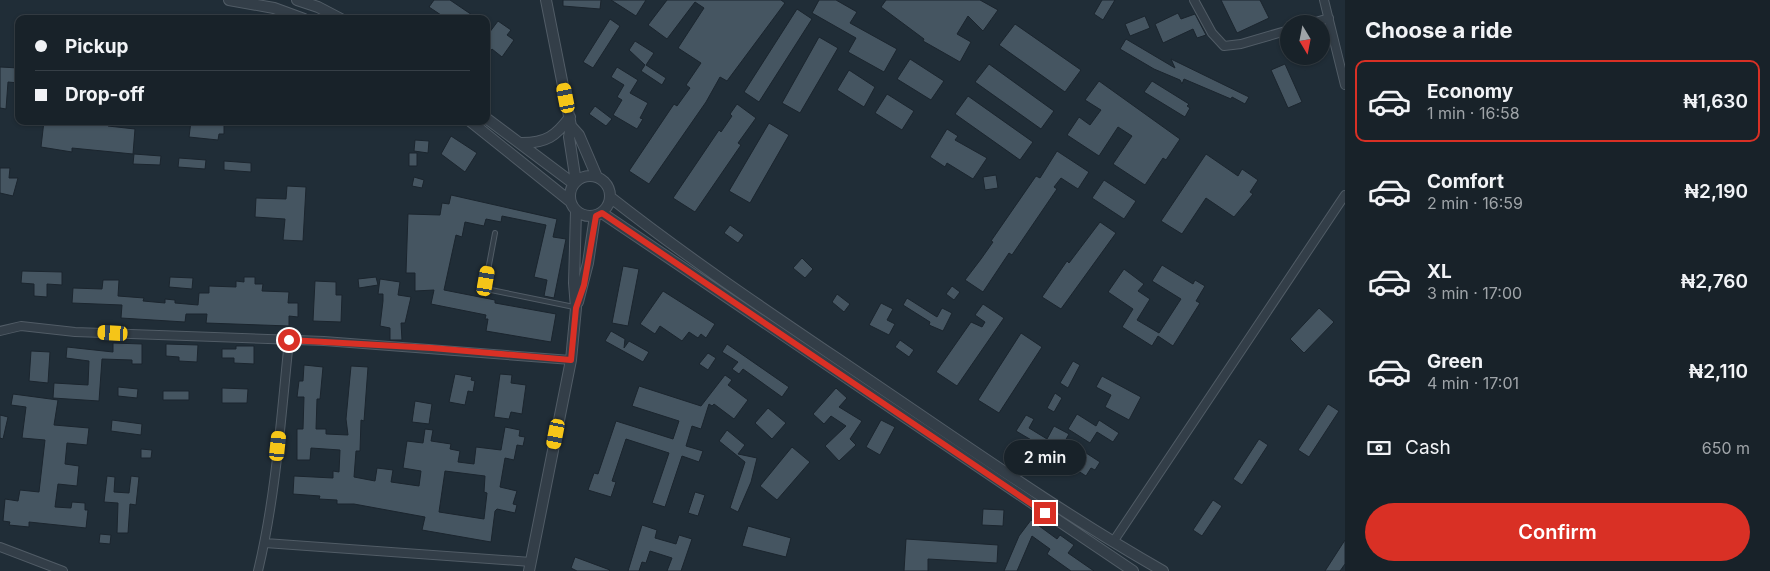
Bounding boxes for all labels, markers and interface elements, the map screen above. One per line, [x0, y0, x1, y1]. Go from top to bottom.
north arrow [1280, 15, 1330, 65]
map controls [1280, 15, 1330, 65]
text: Choose a ride [1365, 17, 1513, 43]
text: Pickup [65, 35, 128, 58]
icon: car [1367, 79, 1412, 124]
text: Economy [1427, 80, 1513, 103]
car [555, 82, 576, 114]
text: Drop-off [65, 83, 145, 106]
text: ₦1,630 [1683, 90, 1748, 113]
text: 1 min · 16:58 [1427, 103, 1520, 123]
icon: car [1367, 169, 1412, 214]
text: Comfort [1427, 170, 1504, 193]
text: ₦2,190 [1685, 180, 1748, 203]
text: 2 min · 16:59 [1427, 193, 1523, 213]
icon: car [1367, 259, 1412, 304]
text: XL [1427, 260, 1452, 283]
car [476, 265, 495, 297]
text: ₦2,760 [1681, 270, 1748, 293]
text: 3 min · 17:00 [1427, 283, 1522, 303]
car [97, 325, 128, 341]
route start [278, 329, 300, 351]
icon: car [1367, 349, 1412, 394]
text: Green [1427, 350, 1483, 373]
text: ₦2,110 [1689, 360, 1748, 383]
text: 4 min · 17:01 [1427, 373, 1519, 393]
car [545, 418, 566, 450]
car [268, 430, 287, 462]
icon: cash [1365, 434, 1393, 462]
text: Cash [1405, 436, 1451, 459]
text: 650 m [1702, 438, 1750, 458]
callout: 2 min [1004, 440, 1086, 476]
text: 2 min [1024, 447, 1066, 467]
route end [1034, 502, 1056, 524]
button: Confirm [1365, 503, 1750, 561]

